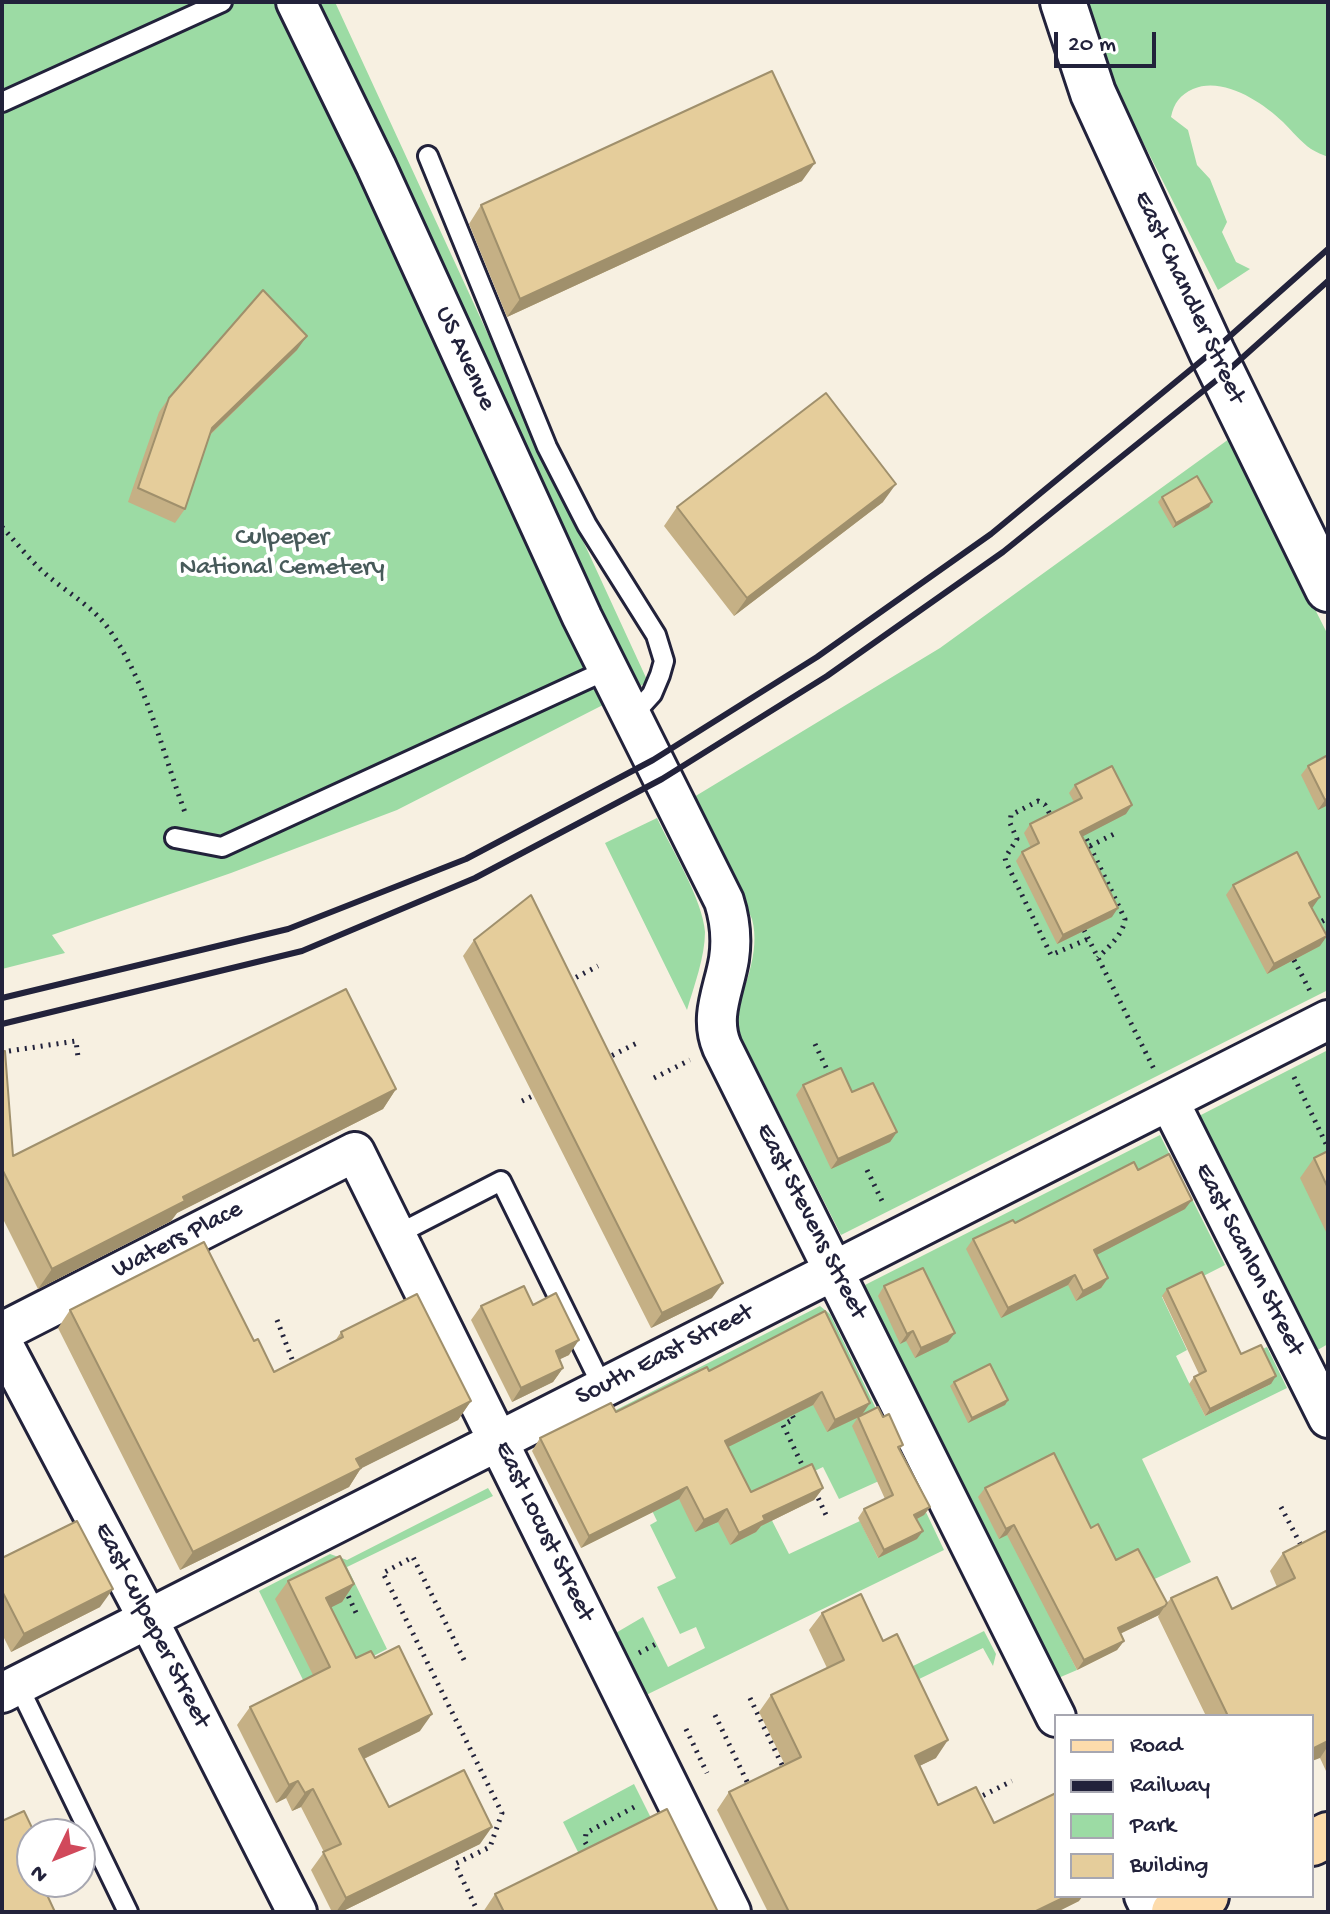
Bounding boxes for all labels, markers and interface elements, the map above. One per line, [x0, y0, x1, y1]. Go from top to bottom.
scale bar [1058, 16, 1160, 66]
text: 20 m [1068, 31, 1116, 60]
street label: East Chandler Street [1125, 187, 1251, 409]
street label: US Avenue [426, 302, 502, 416]
park label: Culpeper National Cemetery [179, 523, 385, 584]
street label: East Stevens Street [747, 1119, 873, 1325]
street label: East Scanlon Street [1186, 1159, 1310, 1361]
street label: Waters Place [108, 1195, 248, 1287]
street label: South East Street [571, 1298, 759, 1414]
street label: East Locust Street [486, 1437, 600, 1627]
street label: East Culpeper Street [86, 1518, 216, 1734]
legend [1054, 1714, 1314, 1898]
text: Road [1130, 1732, 1182, 1761]
text: Railway [1130, 1772, 1210, 1801]
text: Park [1130, 1812, 1176, 1841]
north arrow [16, 1818, 96, 1898]
text: Building [1130, 1852, 1208, 1881]
text: N [26, 1859, 54, 1887]

